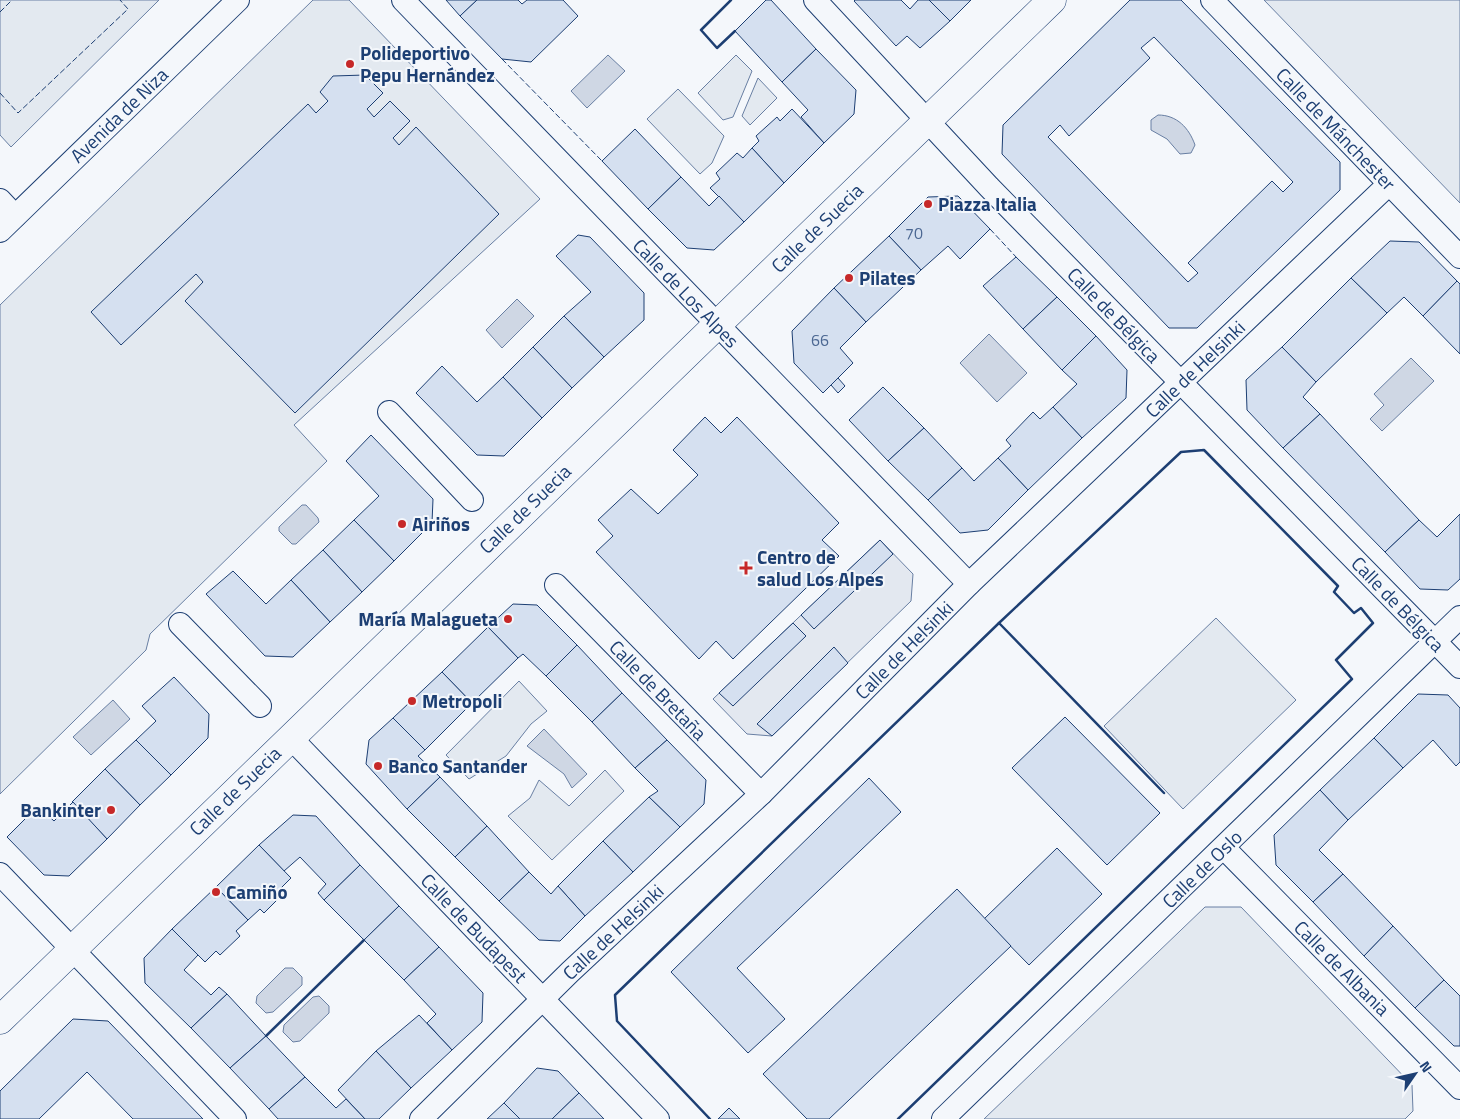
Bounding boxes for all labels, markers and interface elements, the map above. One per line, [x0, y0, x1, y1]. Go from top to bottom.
place label: Polideportivo Pepu Hernández [360, 38, 495, 89]
marker: Polideportivo Pepu Hernández [344, 58, 356, 70]
street label: Avenida de Niza [63, 60, 175, 169]
street label: Calle de Mánchester [1270, 60, 1403, 197]
street label: Calle de Suecia [764, 176, 870, 279]
place label: Piazza Italia [938, 189, 1037, 218]
marker: Piazza Italia [922, 198, 934, 210]
house number: 70 [905, 221, 923, 245]
street label: Calle de Los Alpes [626, 231, 746, 354]
street label: Calle de Bélgica [1061, 260, 1168, 370]
place label: Pilates [859, 263, 916, 292]
marker: Pilates [843, 272, 855, 284]
street label: Calle de Helsinki [1138, 313, 1251, 424]
house number: 66 [811, 328, 829, 352]
street label: Calle de Suecia [472, 457, 578, 560]
place label: Airiños [412, 509, 470, 538]
marker: Airiños [396, 518, 408, 530]
place label: Centro de salud Los Alpes [757, 542, 884, 593]
street label: Calle de Bélgica [1345, 549, 1452, 659]
marker: Centro de salud Los Alpes [739, 561, 753, 575]
street label: Calle de Helsinki [848, 594, 960, 706]
place label: María Malagueta [358, 604, 498, 633]
marker: María Malagueta [502, 613, 514, 625]
street label: Calle de Bretaña [603, 633, 714, 747]
place label: Metropoli [422, 686, 502, 715]
marker: Metropoli [406, 695, 418, 707]
street label: Calle de Suecia [182, 739, 288, 842]
place label: Banco Santander [388, 751, 527, 780]
marker: Banco Santander [372, 760, 384, 772]
place label: Bankinter [20, 795, 101, 824]
marker: Bankinter [105, 804, 117, 816]
street label: Calle de Oslo [1155, 823, 1248, 915]
street label: Calle de Budapest [414, 866, 535, 989]
place label: Camiño [226, 877, 287, 906]
street label: Calle de Helsinki [555, 877, 670, 986]
marker: Camiño [210, 886, 222, 898]
street label: Calle de Albania [1288, 913, 1397, 1023]
north arrow [1390, 1049, 1440, 1099]
text: N [1415, 1057, 1438, 1076]

